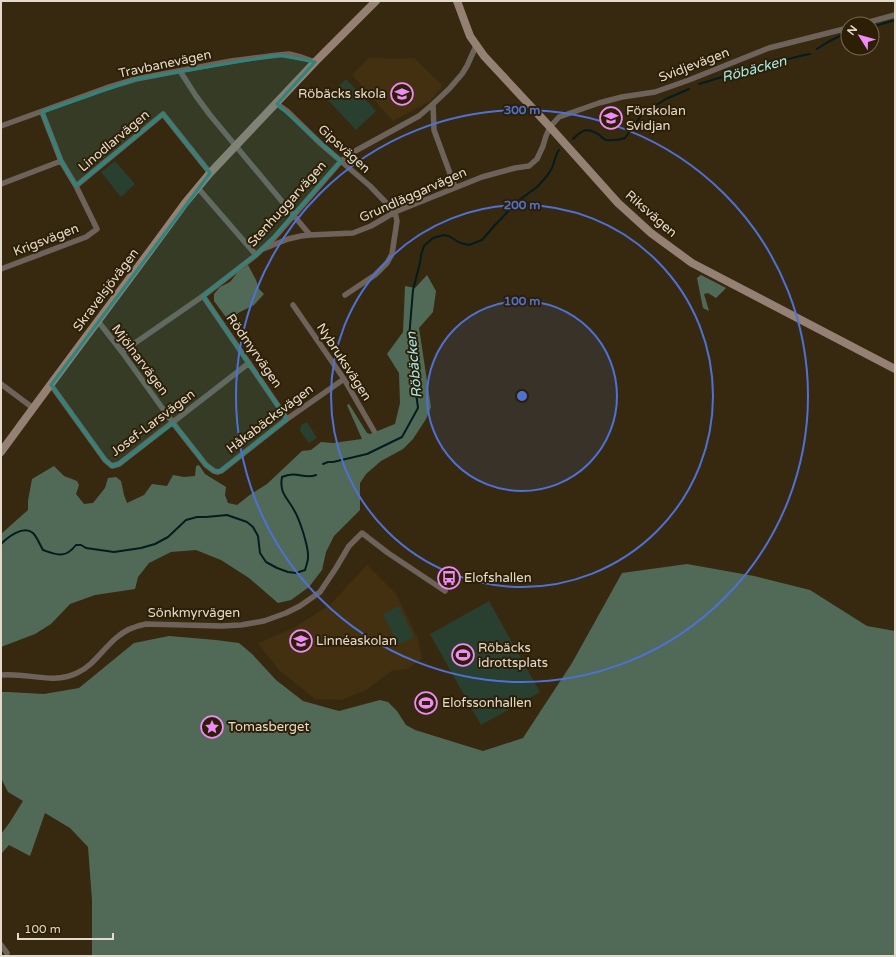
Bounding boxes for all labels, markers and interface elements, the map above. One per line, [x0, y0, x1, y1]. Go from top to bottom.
north arrow [840, 16, 880, 56]
text: N [845, 23, 860, 38]
street label: Svidjevägen [657, 44, 731, 86]
street label: Travbanevägen [117, 46, 213, 82]
water label: Röbäcken [720, 52, 789, 86]
school or university icon: Röbäcks skola [389, 81, 415, 107]
place label: Röbäcks skola [298, 86, 386, 102]
text: 300 m [504, 103, 540, 117]
place label: Förskolan Svidjan [626, 103, 686, 134]
school or university icon: Förskolan Svidjan [598, 105, 624, 131]
street label: Linodlarvägen [75, 107, 153, 175]
street label: Gipsvägen [314, 121, 374, 177]
street label: Stenhuggarvägen [244, 158, 330, 250]
street label: Grundläggarvägen [357, 164, 469, 226]
street label: Riksvägen [622, 187, 680, 241]
text: 200 m [504, 198, 540, 212]
street label: Krigsvägen [11, 220, 81, 260]
street label: Skravelsjövägen [70, 245, 142, 335]
text: 100 m [504, 294, 540, 308]
street label: Rödmyrvägen [223, 311, 285, 391]
street label: Nybruksvägen [313, 320, 375, 404]
street label: Mjölnarvägen [108, 321, 172, 399]
water label: Röbäcken [403, 331, 425, 399]
street label: Håkabäcksvägen [223, 381, 317, 457]
street label: Josef-Larsvägen [108, 386, 198, 460]
centre of rings [515, 389, 529, 403]
bus stop icon: Elofshallen [436, 565, 462, 591]
place label: Elofshallen [464, 570, 532, 586]
street label: Sönkmyrvägen [148, 605, 240, 621]
school or university icon: Linnéaskolan [288, 628, 314, 654]
place label: Linnéaskolan [316, 633, 397, 649]
place label: Röbäcks idrottsplats [478, 640, 548, 671]
sports icon: Röbäcks idrottsplats [450, 642, 476, 668]
sports icon: Elofssonhallen [413, 690, 439, 716]
place label: Elofssonhallen [442, 695, 532, 711]
place icon: Tomasberget [199, 714, 225, 740]
place label: Tomasberget [228, 719, 309, 735]
scale bar [18, 915, 113, 941]
text: 100 m [24, 922, 61, 936]

